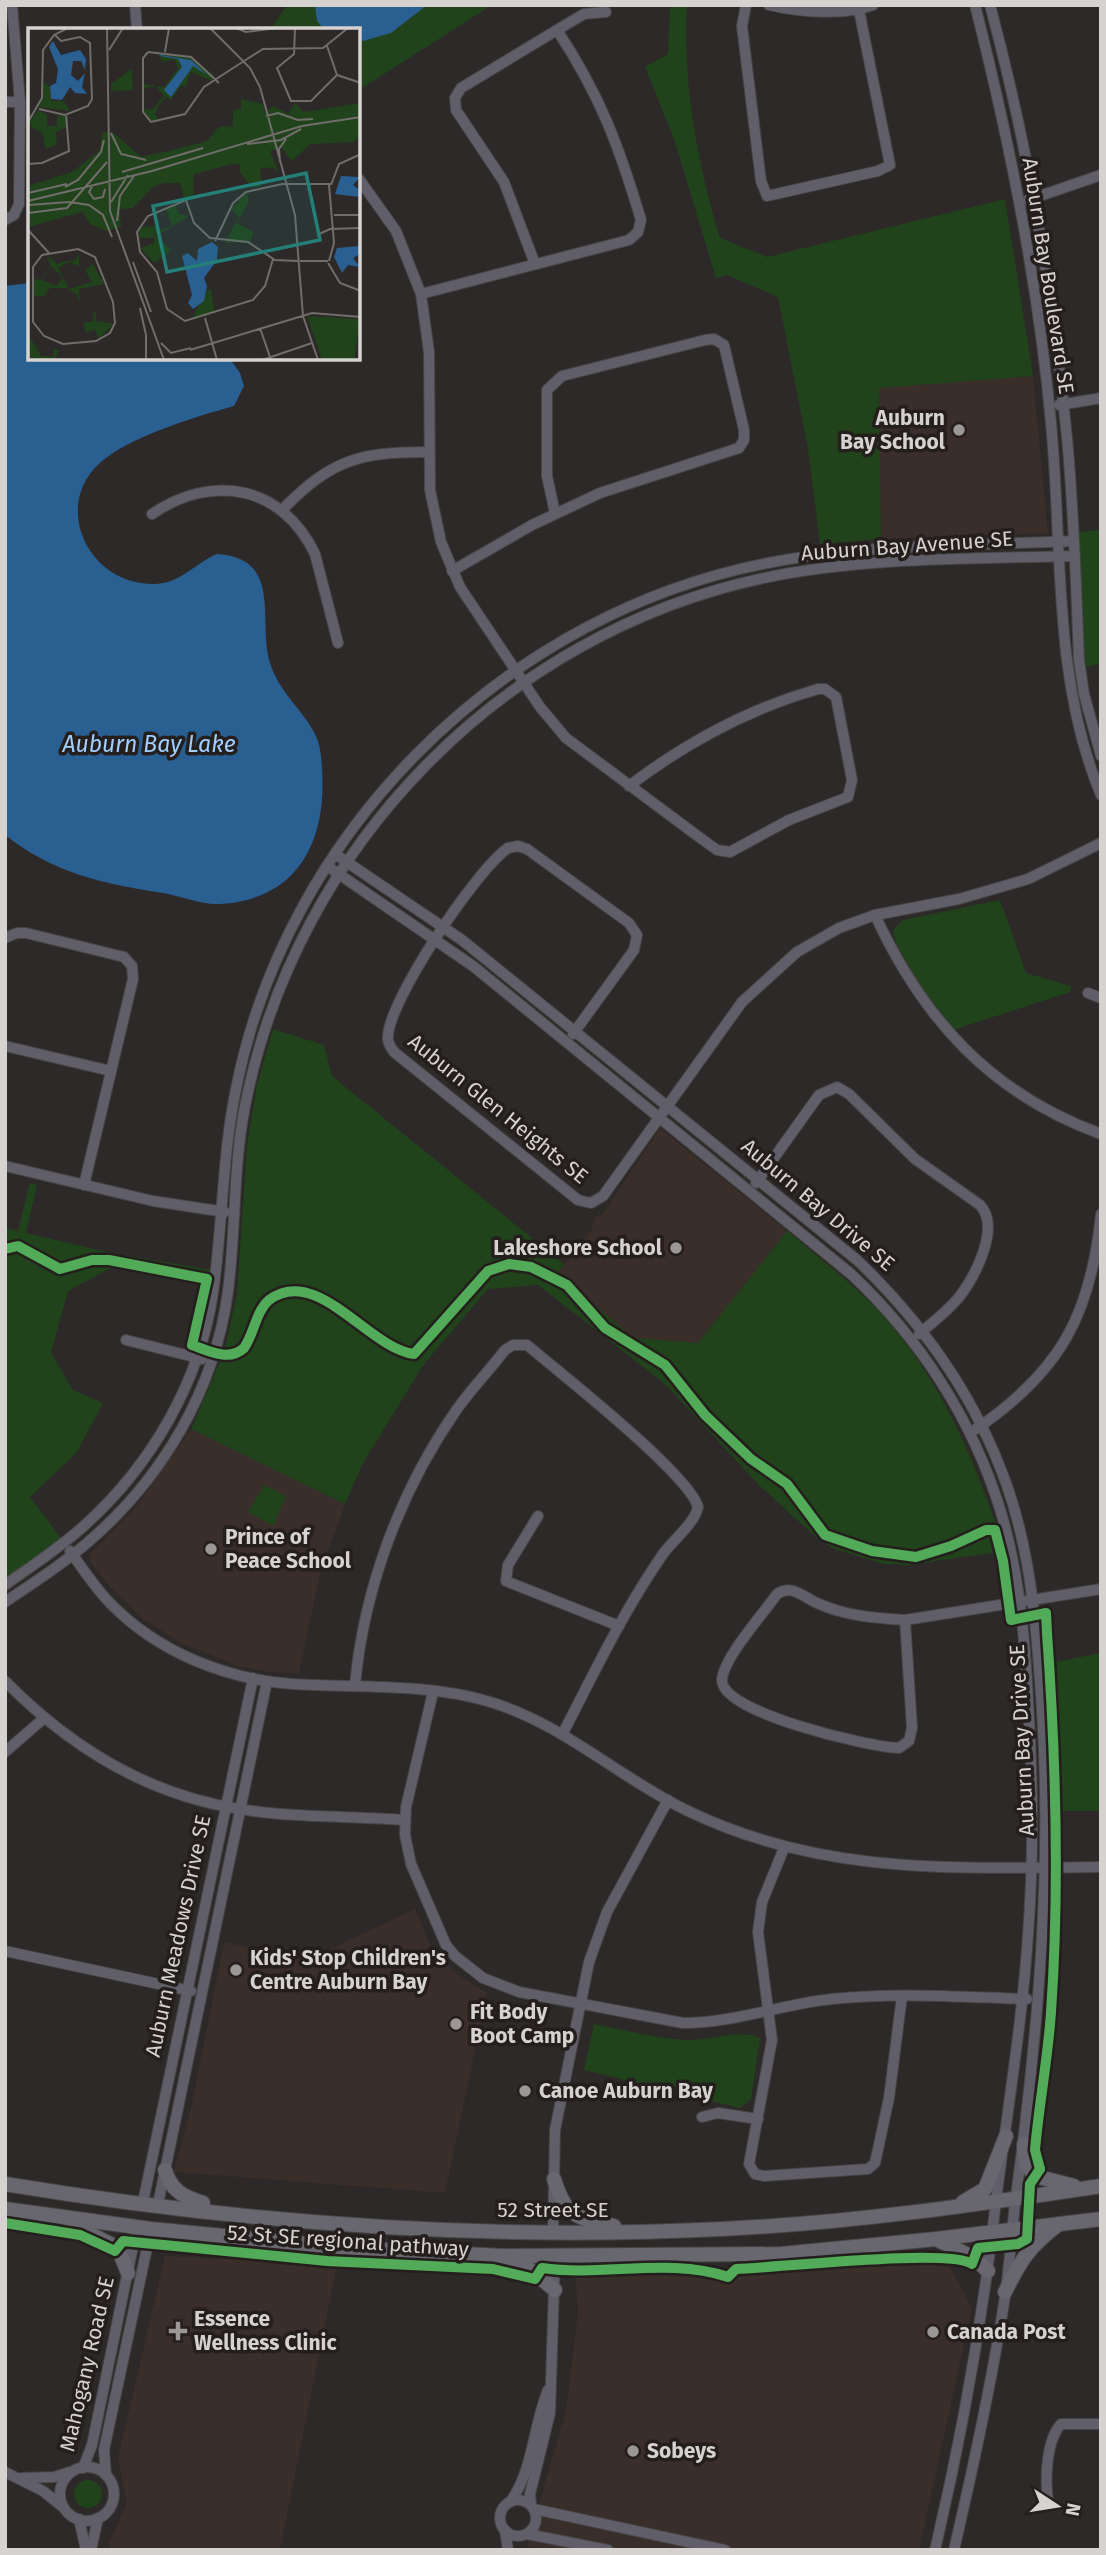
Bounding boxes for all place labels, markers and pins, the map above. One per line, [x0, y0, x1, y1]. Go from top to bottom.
place label: Auburn Bay School [840, 405, 946, 455]
marker: Auburn Bay School [951, 422, 967, 438]
place label: Lakeshore School [493, 1235, 663, 1261]
marker: Lakeshore School [668, 1240, 684, 1256]
place label: Prince of Peace School [225, 1524, 352, 1574]
marker: Prince of Peace School [203, 1541, 219, 1557]
place label: Kids' Stop Children's Centre Auburn Bay [250, 1945, 446, 1995]
marker: Kids' Stop Children's Centre Auburn Bay [228, 1962, 244, 1978]
place label: Fit Body Boot Camp [470, 1999, 574, 2049]
marker: Fit Body Boot Camp [448, 2016, 464, 2032]
place label: Canoe Auburn Bay [539, 2078, 713, 2104]
marker: Canoe Auburn Bay [517, 2083, 533, 2099]
place label: Essence Wellness Clinic [194, 2306, 337, 2356]
place label: Canada Post [947, 2319, 1066, 2345]
marker: Essence Wellness Clinic [168, 2321, 188, 2341]
marker: Canada Post [925, 2324, 941, 2340]
place label: Sobeys [647, 2438, 716, 2464]
marker: Sobeys [625, 2443, 641, 2459]

